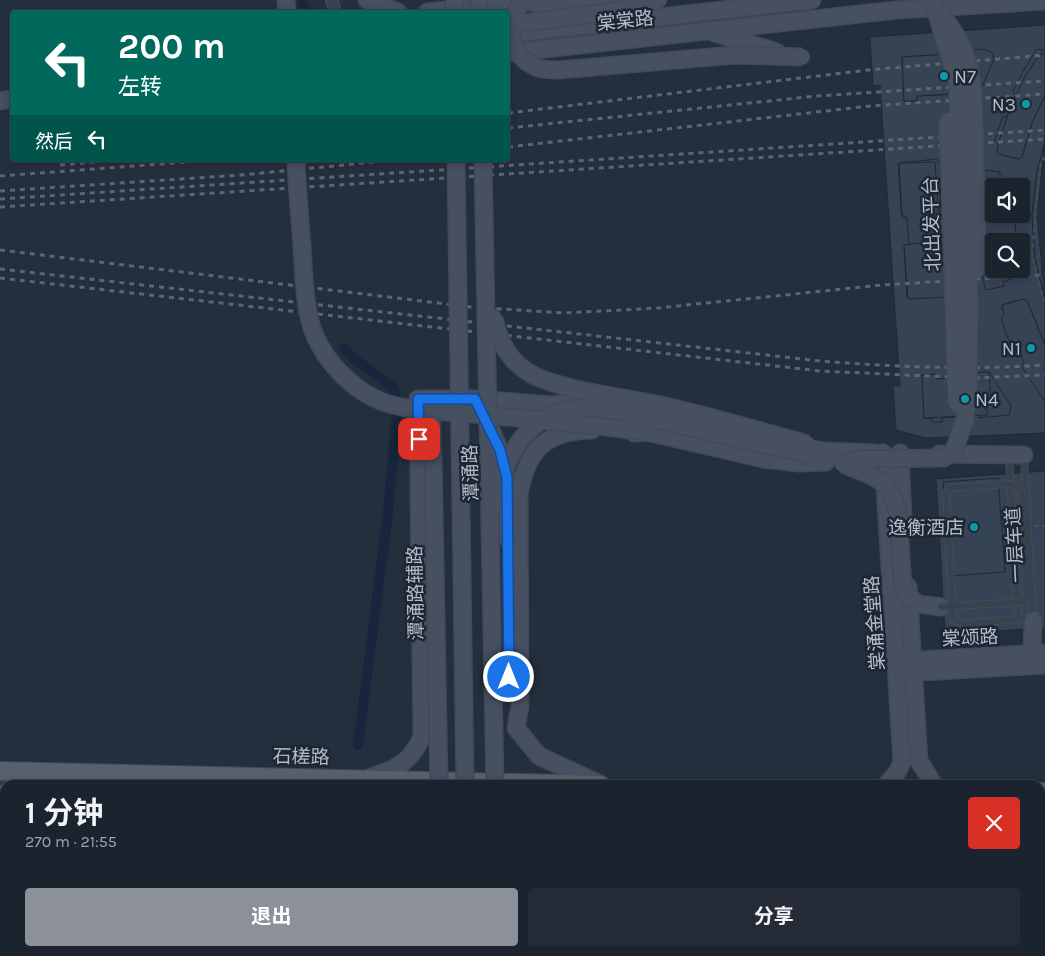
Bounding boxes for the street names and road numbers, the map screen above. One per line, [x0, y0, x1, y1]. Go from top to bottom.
street label: 棠棠路 [596, 7, 655, 35]
street label: 北出发平台 [919, 176, 945, 272]
street label: 潭涌路 [459, 444, 483, 502]
street label: 一层车道 [1002, 506, 1028, 583]
street label: 潭涌路辅路 [404, 545, 428, 641]
street label: 棠涌金堂路 [861, 575, 889, 671]
street label: 棠颂路 [941, 626, 999, 650]
street label: 石槎路 [272, 746, 330, 768]

